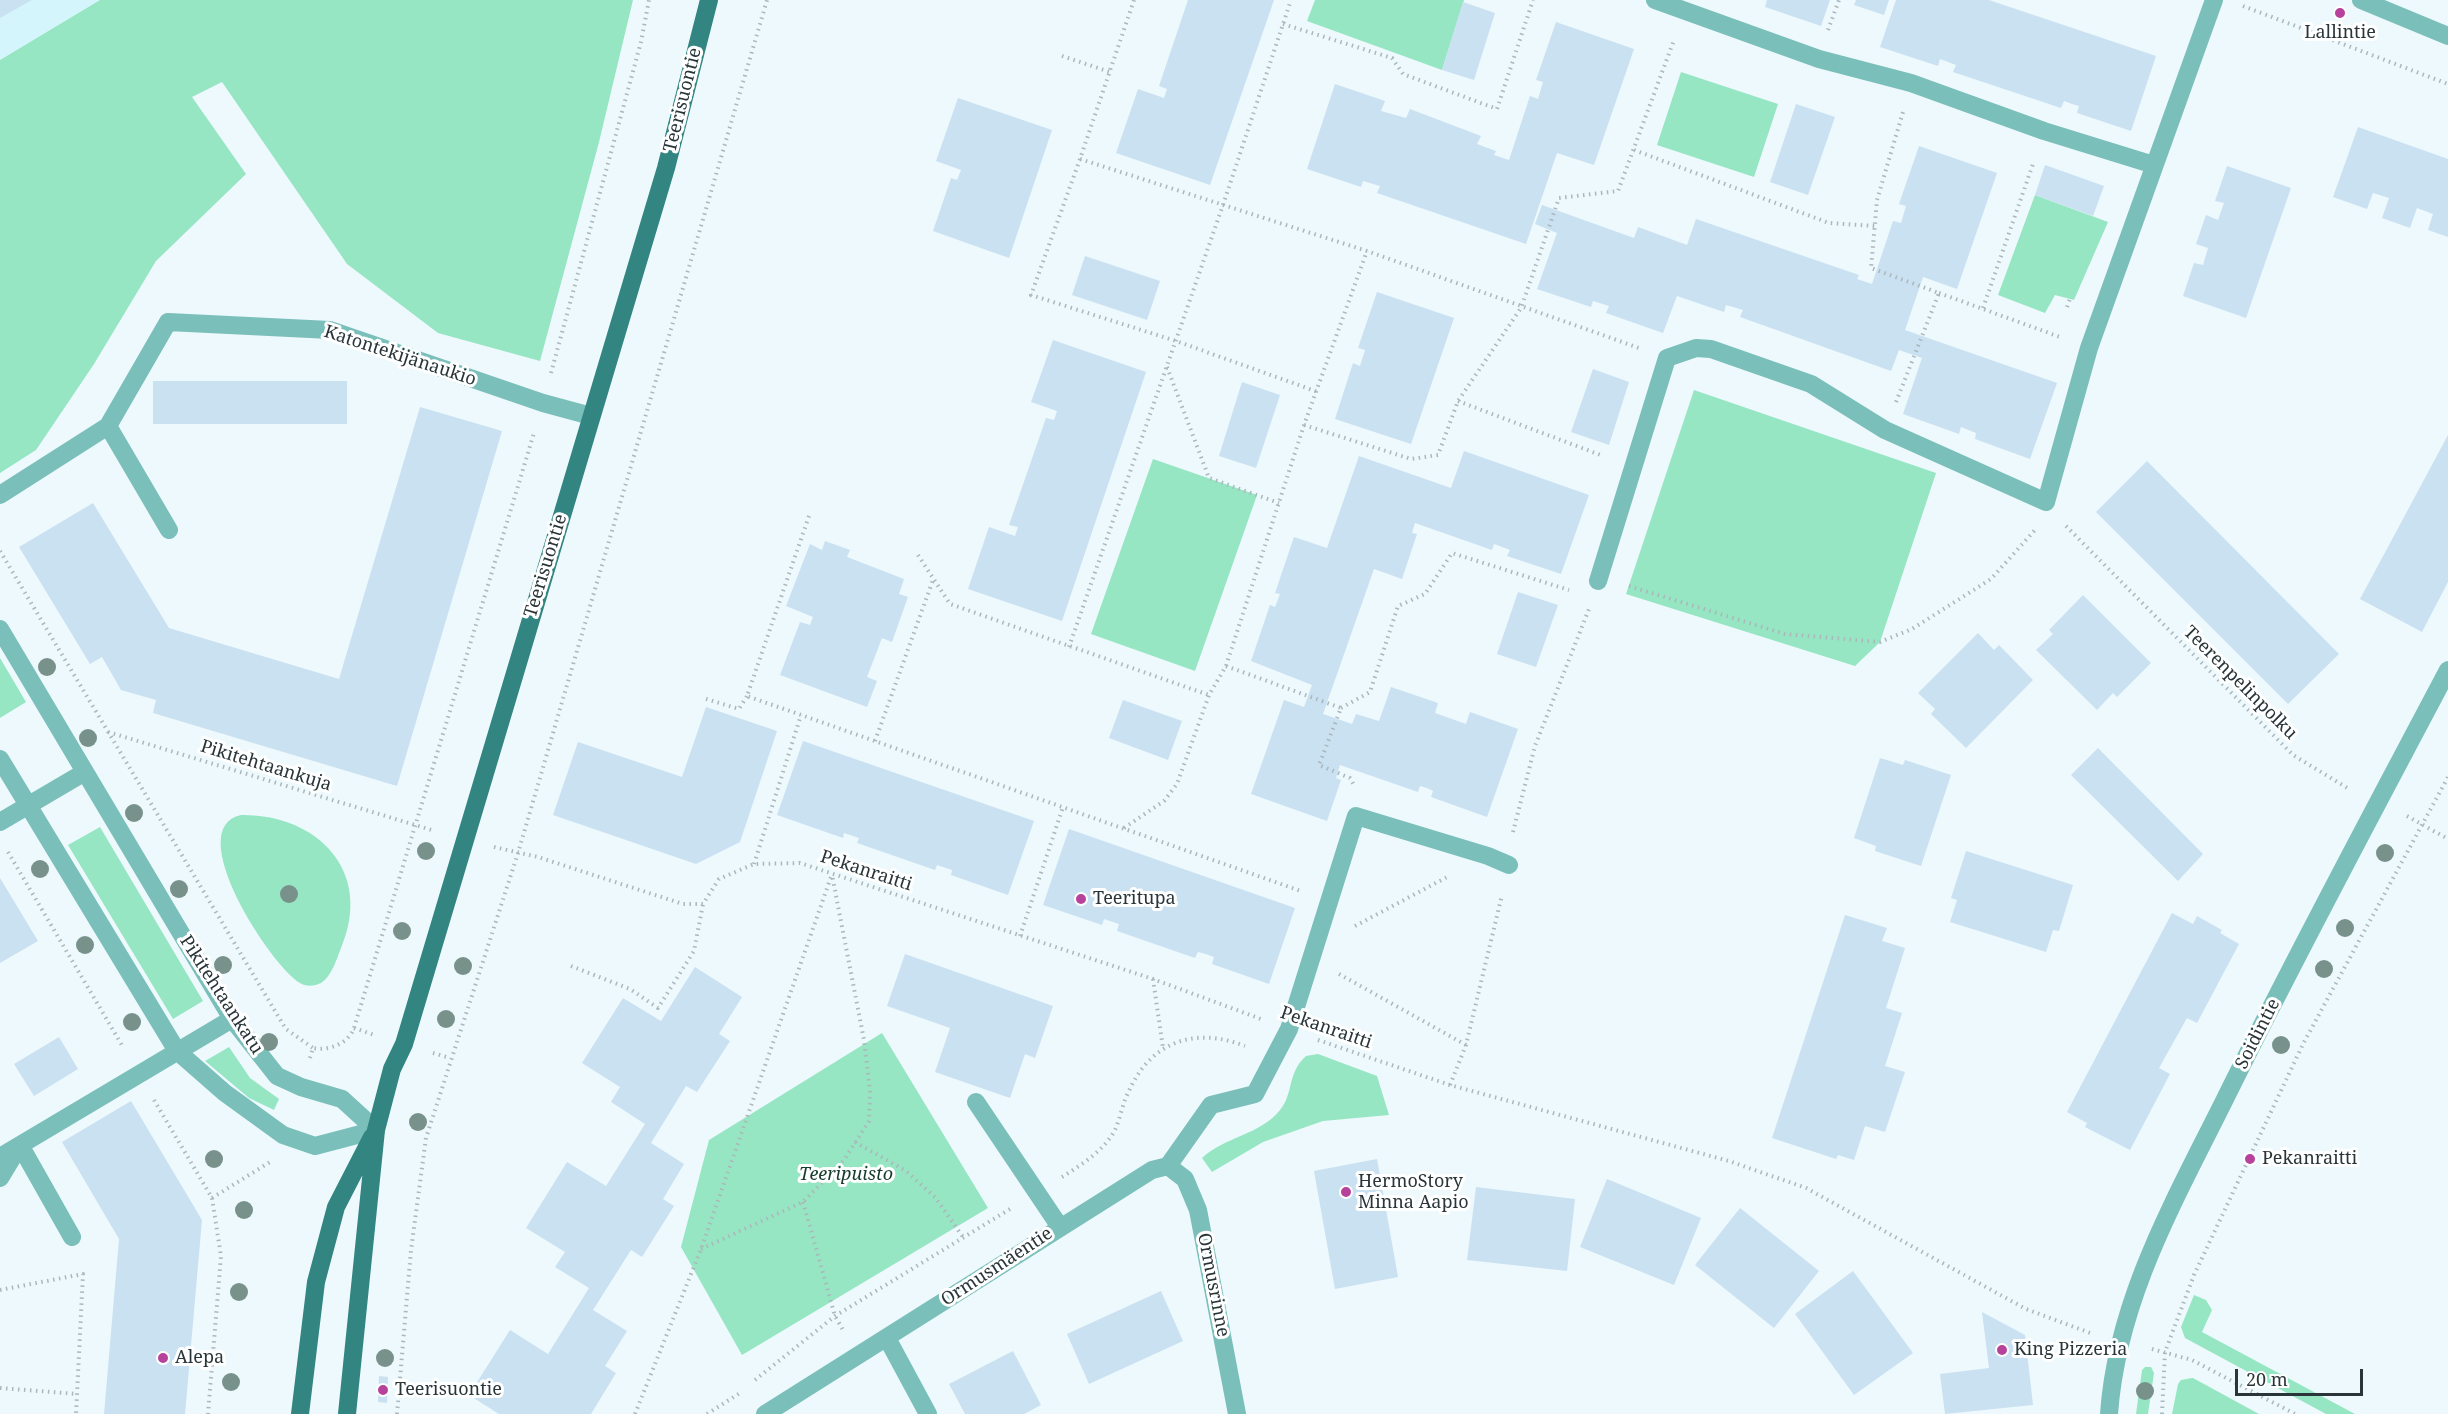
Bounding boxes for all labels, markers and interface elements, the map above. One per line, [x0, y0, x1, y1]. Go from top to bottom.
marker: Lallintie [2333, 6, 2347, 20]
place label: Lallintie [2304, 22, 2376, 44]
street label: Teerisuontie [660, 46, 706, 154]
street label: Katontekijänaukio [321, 321, 479, 391]
street label: Teerisuontie [520, 512, 572, 620]
street label: Teerenpelinpolku [2179, 622, 2301, 744]
street label: Pikitehtaankuja [198, 736, 334, 796]
street label: Pekanraitti [817, 846, 915, 896]
place label: Teeritupa [1093, 888, 1176, 910]
marker: Teeritupa [1074, 892, 1088, 906]
street label: Pikitehtaankatu [175, 932, 267, 1058]
street label: Soidintie [2231, 995, 2285, 1073]
street label: Pekanraitti [1277, 1002, 1375, 1054]
place label: Pekanraitti [2262, 1148, 2357, 1170]
marker: Pekanraitti [2243, 1152, 2257, 1166]
park label: Teeripuisto [799, 1164, 893, 1186]
place label: HermoStory Minna Aapio [1358, 1171, 1469, 1214]
marker: HermoStory Minna Aapio [1339, 1185, 1353, 1199]
street label: Ormusmäentie [937, 1223, 1057, 1311]
street label: Ormusrinne [1192, 1231, 1234, 1339]
place label: King Pizzeria [2014, 1339, 2127, 1361]
marker: King Pizzeria [1995, 1343, 2009, 1357]
place label: Alepa [175, 1347, 224, 1369]
marker: Alepa [156, 1351, 170, 1365]
scale bar [2238, 1357, 2366, 1395]
text: 20 m [2246, 1367, 2288, 1391]
place label: Teerisuontie [395, 1379, 502, 1401]
marker: Teerisuontie [376, 1383, 390, 1397]

